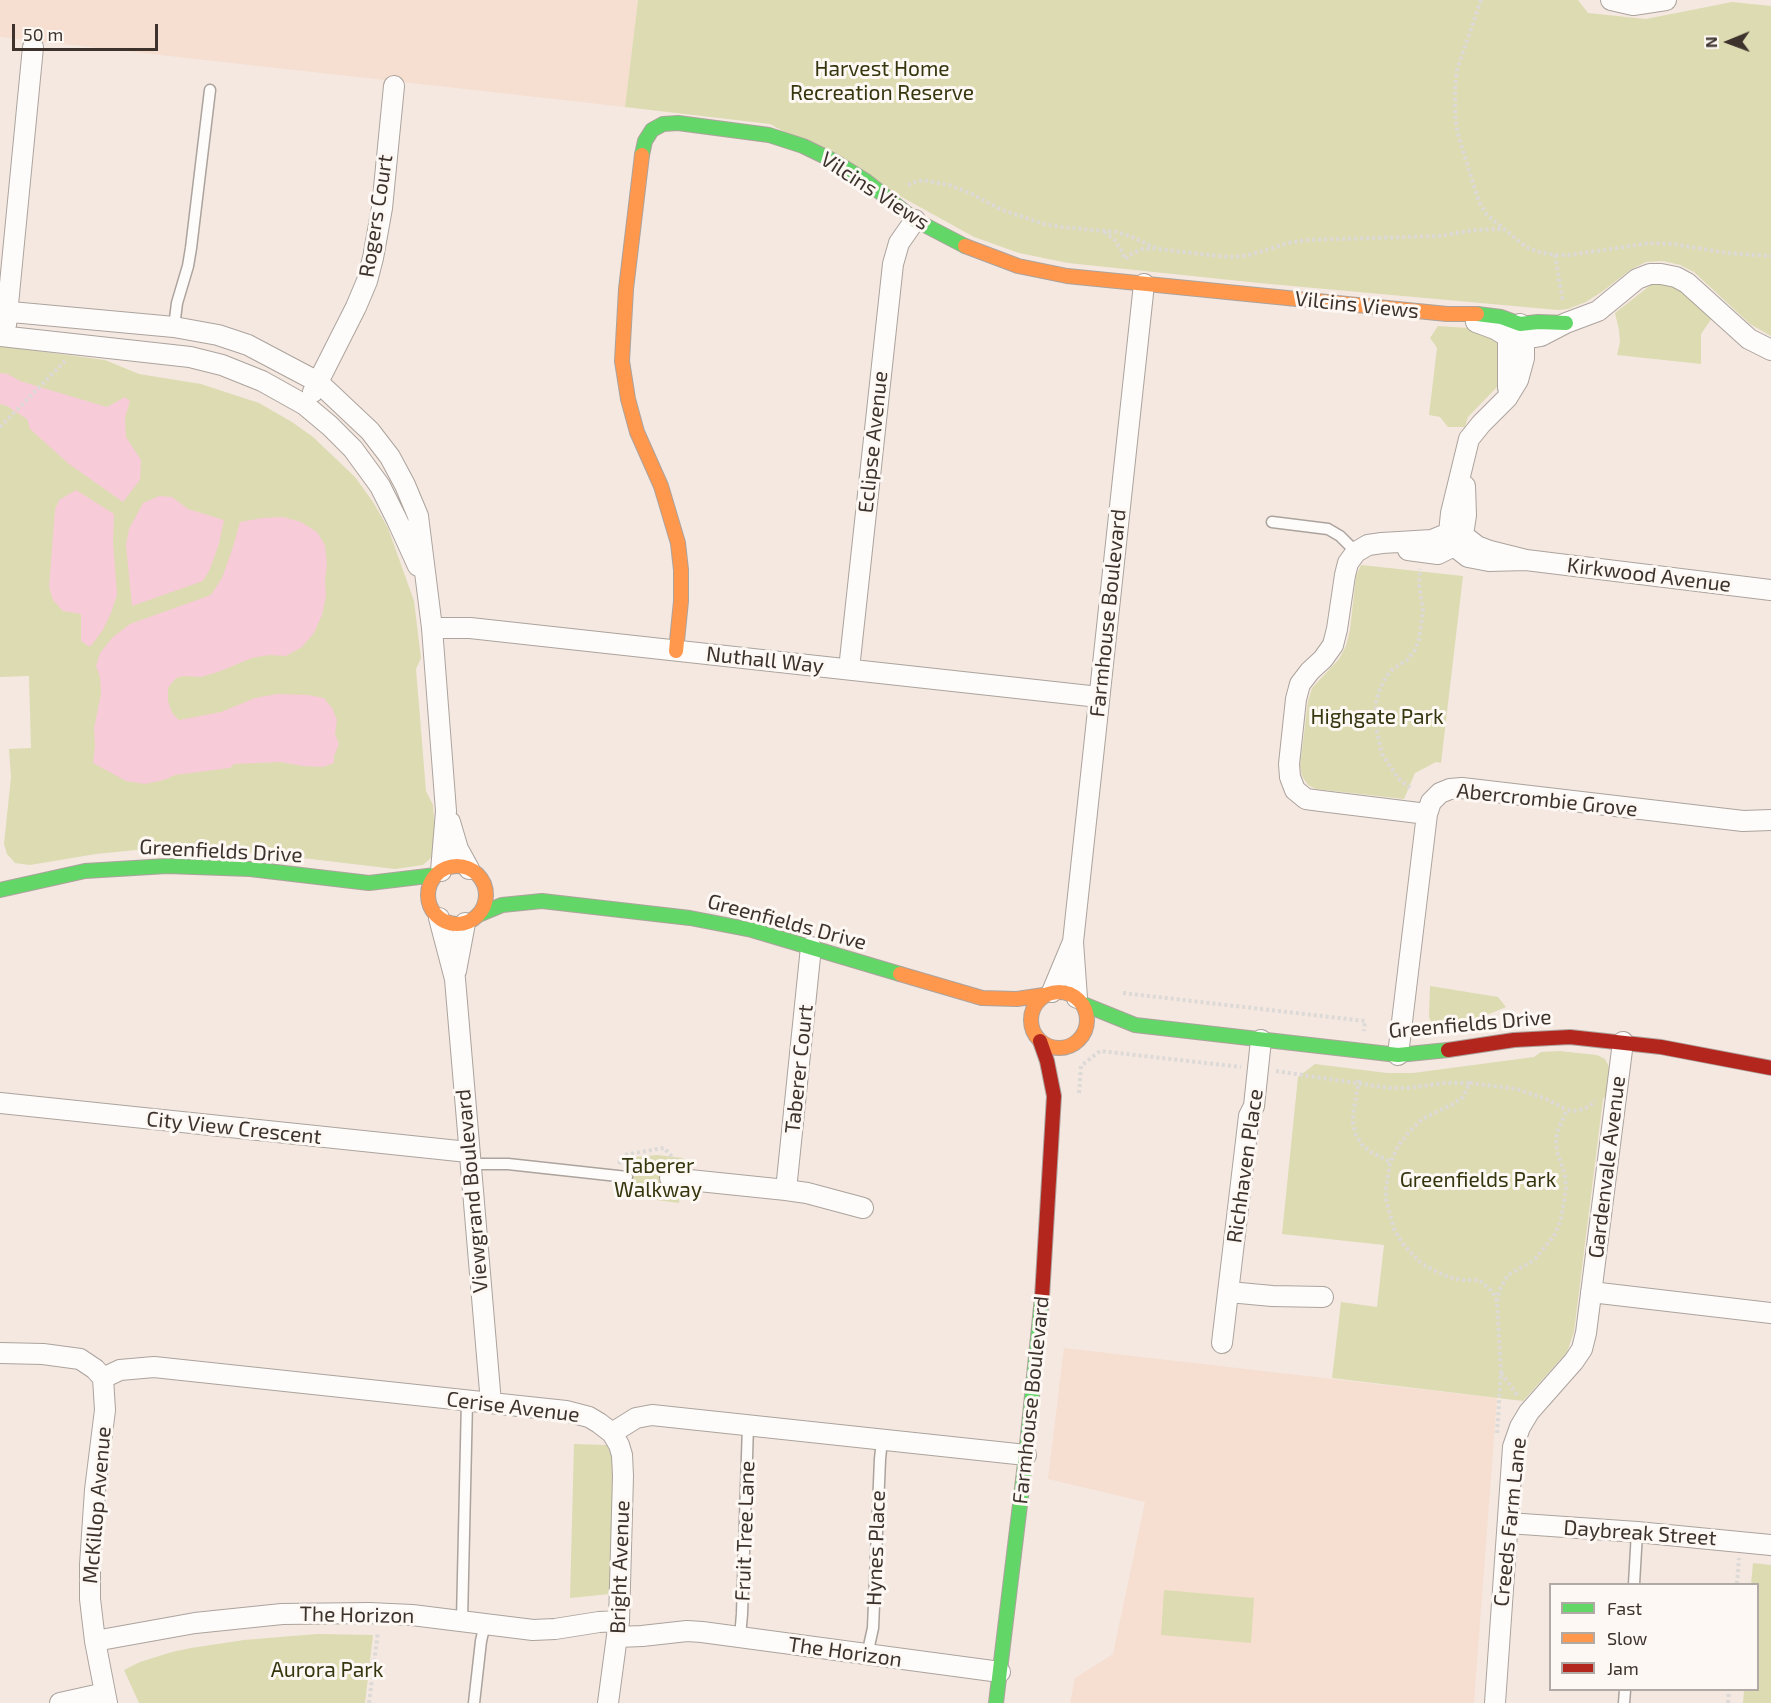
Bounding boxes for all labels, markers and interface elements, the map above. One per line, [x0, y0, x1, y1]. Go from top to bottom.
scale bar [15, 12, 160, 50]
north arrow [1699, 12, 1759, 72]
text: 50 m [23, 23, 63, 45]
text: N [1701, 36, 1720, 48]
park label: Harvest Home Recreation Reserve [790, 56, 974, 106]
street label: Vilcins Views [816, 147, 934, 235]
street label: Rogers Court [354, 153, 398, 279]
street label: Vilcins Views [1294, 286, 1420, 324]
street label: Eclipse Avenue [853, 370, 893, 514]
street label: Farmhouse Boulevard [1085, 508, 1131, 718]
street label: Kirkwood Avenue [1566, 552, 1732, 598]
street label: Nuthall Way [705, 641, 825, 679]
park label: Highgate Park [1310, 704, 1444, 730]
street label: Abercrombie Grove [1455, 778, 1639, 822]
street label: Greenfields Drive [139, 834, 303, 868]
street label: Greenfields Drive [705, 889, 869, 955]
street label: Taberer Court [780, 1003, 818, 1135]
street label: Greenfields Drive [1387, 1004, 1553, 1044]
street label: Gardenvale Avenue [1583, 1074, 1631, 1260]
street label: Richhaven Place [1222, 1087, 1268, 1245]
street label: Viewgrand Boulevard [451, 1088, 493, 1294]
street label: City View Crescent [145, 1106, 323, 1150]
park label: Taberer Walkway [614, 1153, 702, 1203]
park label: Greenfields Park [1400, 1167, 1556, 1193]
street label: Farmhouse Boulevard [1008, 1295, 1054, 1505]
street label: Cerise Avenue [445, 1386, 581, 1428]
street label: McKillop Avenue [78, 1425, 116, 1585]
street label: Creeds Farm Lane [1489, 1436, 1531, 1608]
street label: Fruit Tree Lane [730, 1460, 760, 1602]
street label: Hynes Place [861, 1490, 891, 1606]
street label: Bright Avenue [605, 1500, 635, 1634]
street label: Daybreak Street [1563, 1515, 1717, 1551]
legend [1549, 1583, 1759, 1691]
text: Fast [1607, 1597, 1642, 1619]
street label: The Horizon [299, 1601, 415, 1629]
text: Slow [1607, 1627, 1647, 1649]
street label: The Horizon [786, 1632, 904, 1672]
park label: Aurora Park [271, 1657, 383, 1683]
text: Jam [1607, 1657, 1639, 1679]

